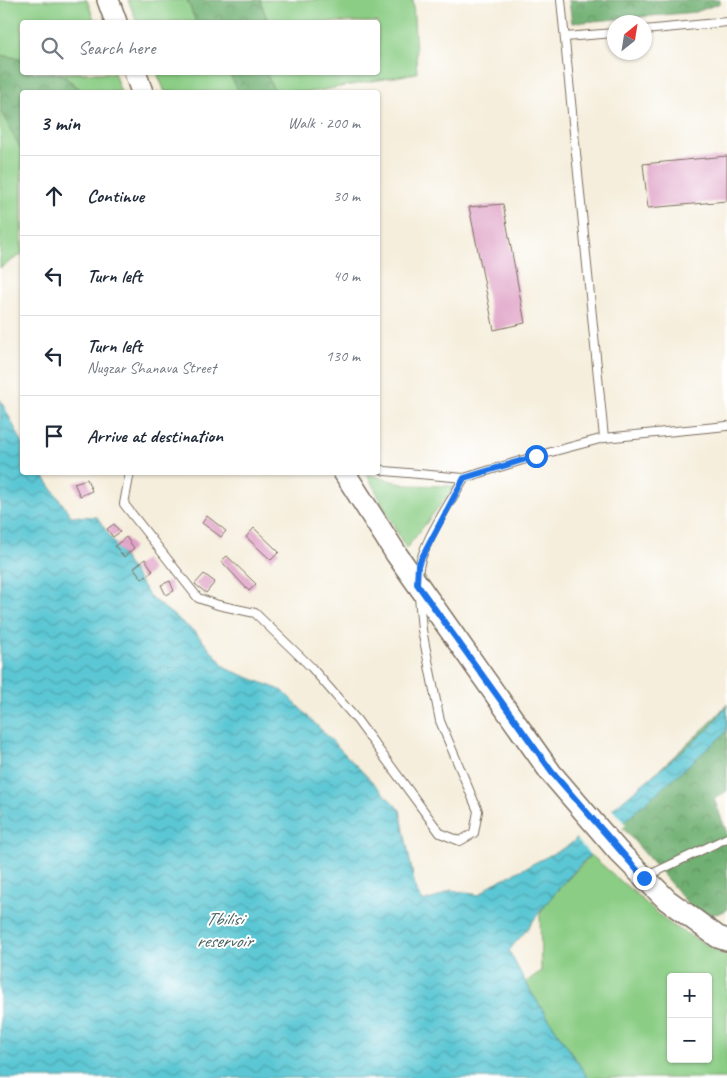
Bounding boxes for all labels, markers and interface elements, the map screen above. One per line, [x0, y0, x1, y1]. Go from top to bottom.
north arrow [607, 15, 652, 60]
search box [20, 20, 380, 75]
icon: search [38, 34, 66, 62]
text: Search here [78, 36, 155, 60]
text: 3 min [40, 110, 80, 136]
text: Walk · 200 m [288, 113, 360, 133]
icon: ahead [40, 182, 68, 210]
text: Continue [87, 184, 144, 208]
text: 30 m [333, 186, 360, 206]
icon: left [40, 262, 68, 290]
text: Turn left [87, 264, 142, 288]
text: 40 m [333, 266, 360, 286]
text: Turn left [87, 334, 142, 358]
icon: left [40, 342, 68, 370]
text: 130 m [326, 346, 360, 366]
text: Nugzar Shanava Street [87, 358, 216, 378]
icon: arrive [40, 422, 68, 450]
text: Arrive at destination [87, 424, 223, 448]
route start [525, 445, 548, 468]
route end [633, 867, 656, 890]
water label: Tbilisi reservoir [196, 907, 255, 953]
map controls [667, 973, 712, 1063]
button: + [667, 973, 712, 1018]
button: − [667, 1018, 712, 1063]

